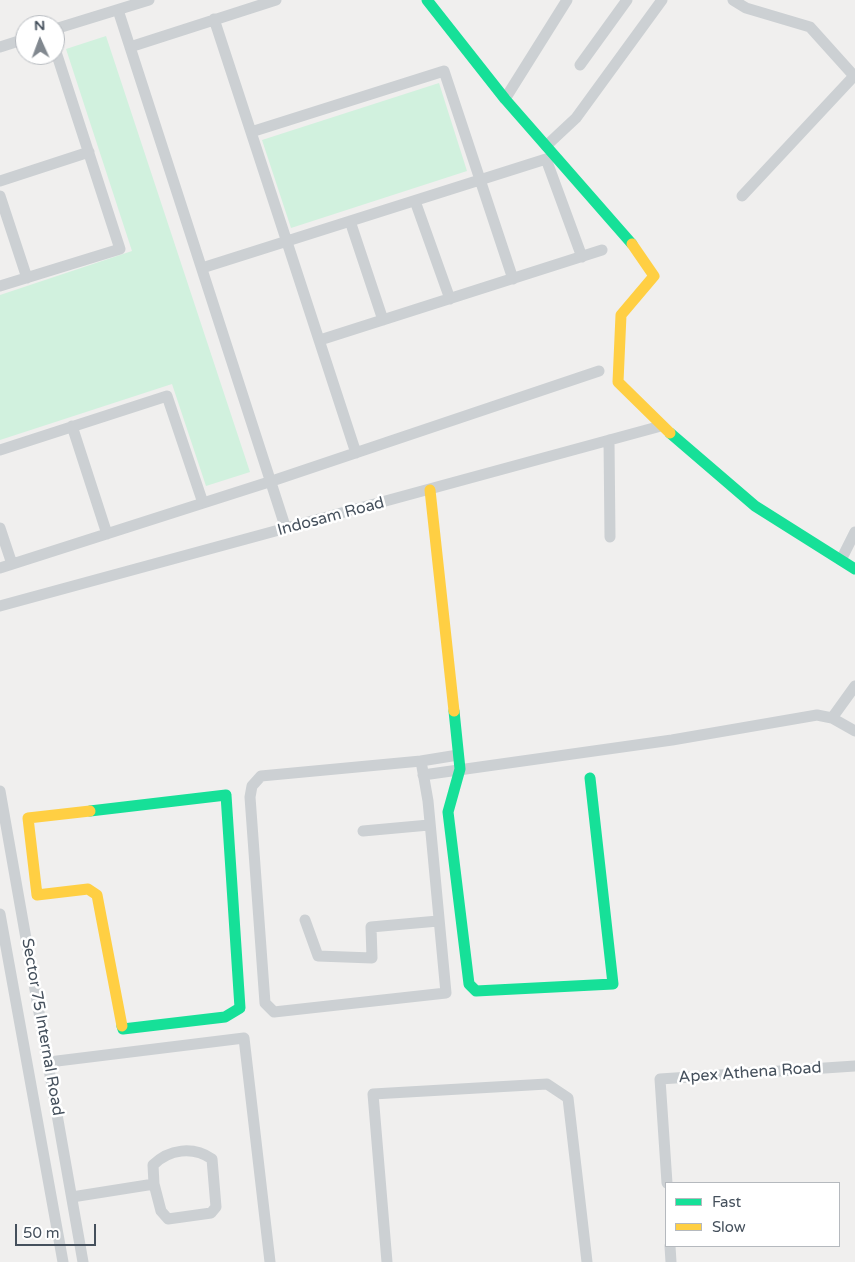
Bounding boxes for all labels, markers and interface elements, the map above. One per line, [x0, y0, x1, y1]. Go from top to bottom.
north arrow [15, 15, 65, 65]
text: N [34, 17, 45, 34]
street label: Indosam Road [276, 494, 386, 540]
street label: Sector 75 Internal Road [17, 937, 67, 1117]
street label: Apex Athena Road [678, 1058, 822, 1088]
legend [665, 1182, 840, 1247]
text: Fast [712, 1193, 741, 1211]
scale bar [18, 1214, 99, 1246]
text: Slow [712, 1218, 746, 1236]
text: 50 m [23, 1224, 60, 1242]

